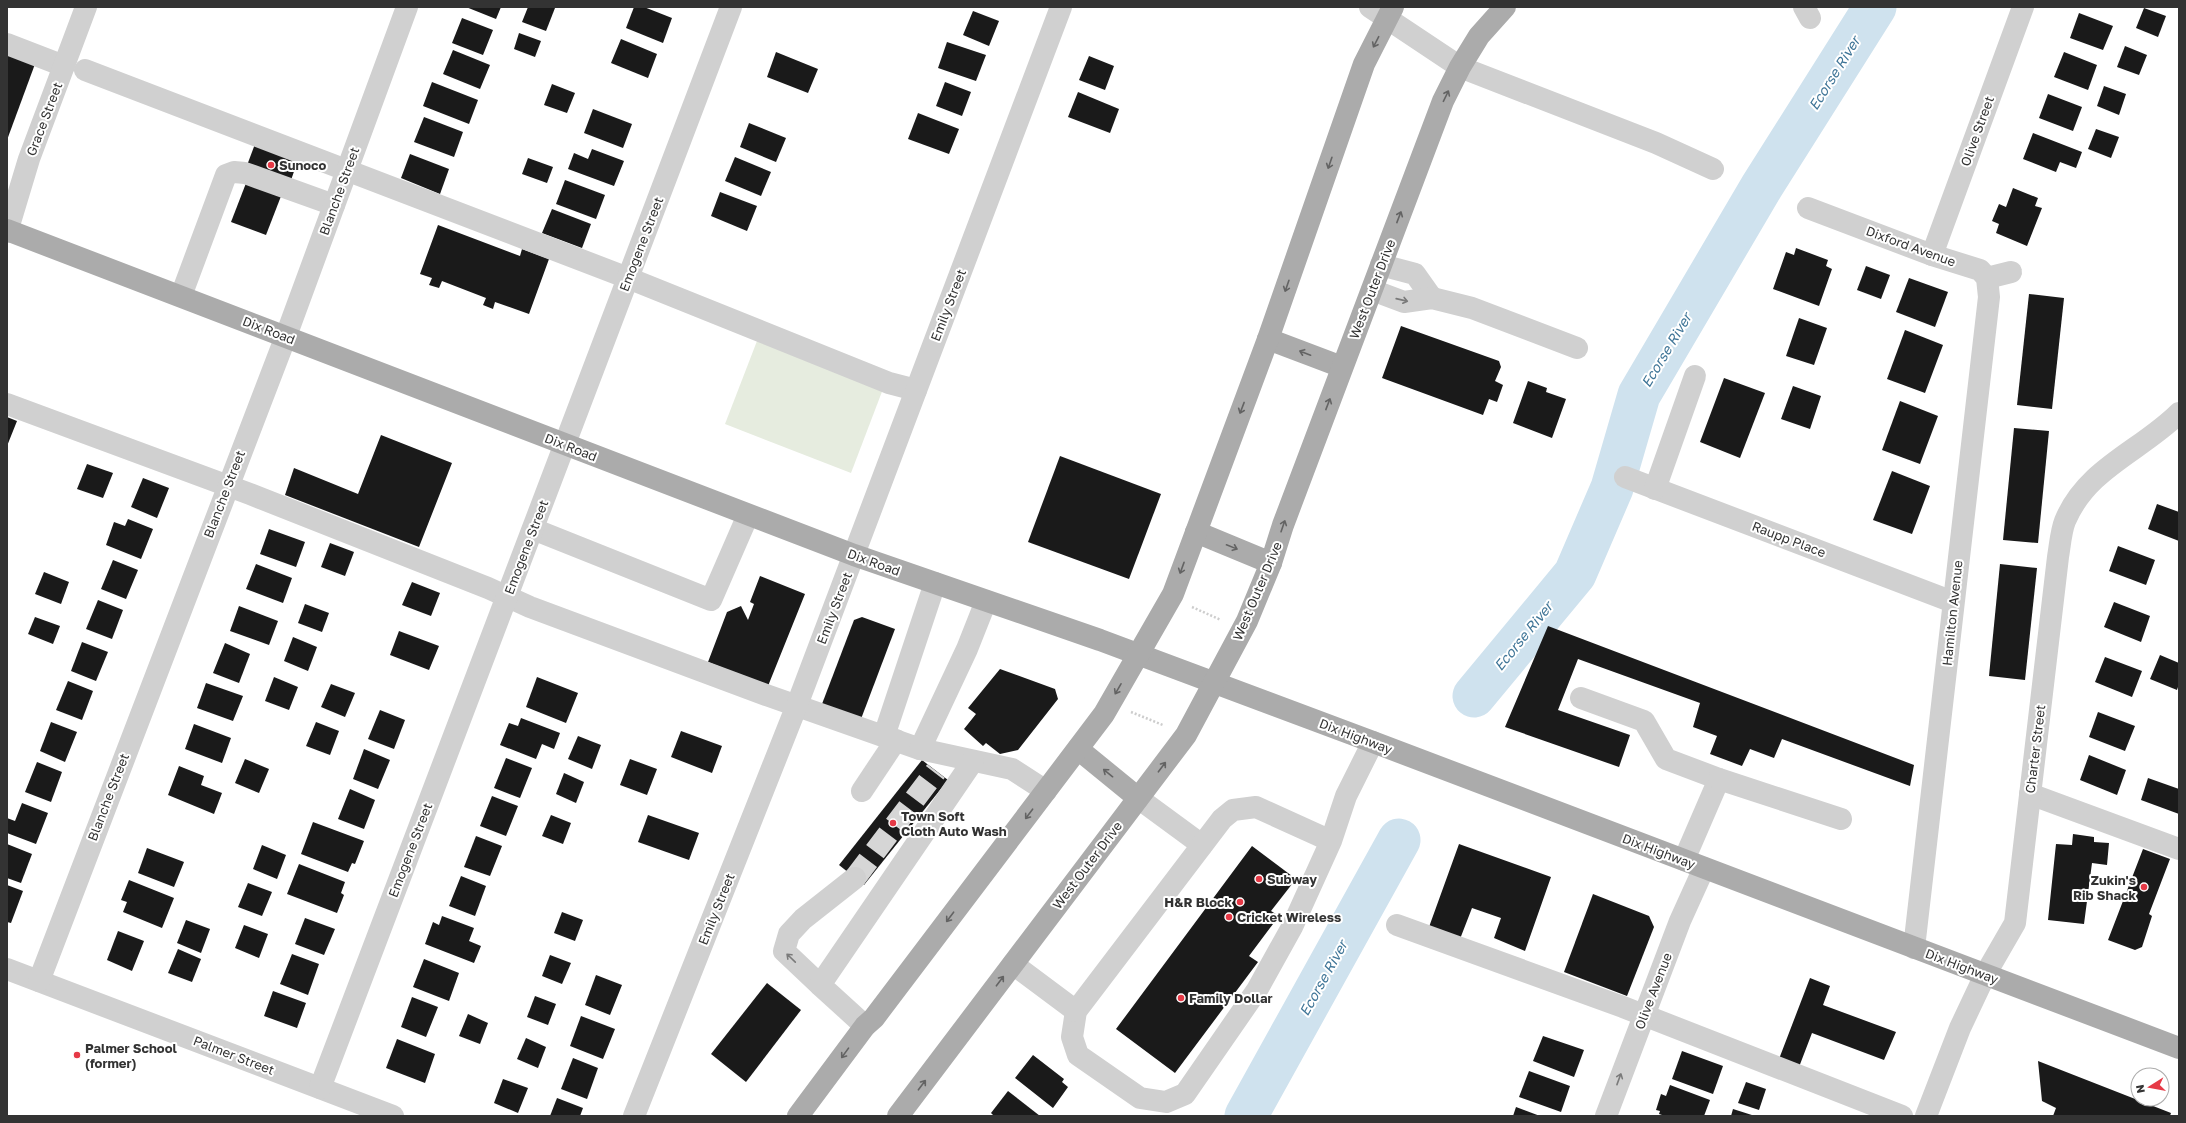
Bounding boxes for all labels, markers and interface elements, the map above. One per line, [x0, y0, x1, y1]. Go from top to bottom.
water label: Ecorse River [1805, 31, 1865, 113]
one-way arrow [1371, 35, 1379, 47]
street label: Grace Street [23, 80, 65, 158]
one-way arrow [1443, 90, 1450, 102]
street label: Olive Street [1957, 94, 1997, 168]
street label: Blanche Street [316, 145, 362, 237]
place label: Sunoco [279, 157, 327, 173]
one-way arrow [1325, 157, 1333, 169]
marker: Sunoco [266, 160, 276, 170]
street label: Emogene Street [616, 194, 666, 294]
one-way arrow [1396, 212, 1404, 224]
street label: Dixford Avenue [1864, 222, 1958, 270]
street label: West Outer Drive [1346, 237, 1398, 341]
street label: Emily Street [927, 267, 969, 343]
one-way arrow [1283, 279, 1290, 292]
one-way arrow [1395, 297, 1408, 305]
water label: Ecorse River [1637, 308, 1696, 390]
street label: Dix Road [241, 313, 297, 347]
one-way arrow [1300, 349, 1312, 357]
one-way arrow [1325, 399, 1333, 411]
one-way arrow [1238, 402, 1246, 414]
street label: Dix Road [543, 430, 599, 464]
street label: Blanche Street [200, 448, 248, 540]
street label: Emogene Street [501, 497, 551, 597]
street label: Raupp Place [1750, 518, 1828, 560]
one-way arrow [1280, 519, 1287, 532]
street label: West Outer Drive [1229, 539, 1285, 643]
one-way arrow [1225, 543, 1237, 551]
street label: Dix Road [845, 545, 903, 579]
street label: Hamilton Avenue [1938, 559, 1966, 667]
one-way arrow [1178, 562, 1186, 574]
street label: Emily Street [813, 570, 855, 646]
water label: Ecorse River [1490, 596, 1557, 674]
one-way arrow [1114, 683, 1122, 695]
street label: Charter Street [2022, 704, 2048, 794]
street label: Dix Highway [1317, 715, 1395, 757]
street label: Blanche Street [84, 751, 132, 843]
one-way arrow [1158, 762, 1167, 773]
one-way arrow [1103, 769, 1113, 778]
street label: Emogene Street [385, 800, 435, 900]
place label: Town Soft Cloth Auto Wash [901, 808, 1007, 839]
one-way arrow [1025, 808, 1033, 819]
marker: Town Soft Cloth Auto Wash [888, 818, 898, 828]
street label: West Outer Drive [1049, 818, 1125, 912]
street label: Dix Highway [1620, 830, 1698, 872]
street label: Emily Street [694, 871, 738, 947]
place label: Subway [1267, 871, 1317, 887]
place label: Zukin's Rib Shack [2073, 872, 2136, 903]
marker: Subway [1254, 874, 1264, 884]
marker: Zukin's Rib Shack [2139, 882, 2149, 892]
place label: H&R Block [1164, 894, 1232, 910]
marker: H&R Block [1235, 897, 1245, 907]
place label: Cricket Wireless [1237, 909, 1341, 925]
one-way arrow [946, 912, 955, 923]
marker: Cricket Wireless [1224, 912, 1234, 922]
water label: Ecorse River [1295, 935, 1352, 1019]
street label: Dix Highway [1923, 945, 2001, 987]
street label: Olive Avenue [1631, 950, 1675, 1032]
one-way arrow [786, 953, 796, 963]
one-way arrow [996, 976, 1004, 987]
place label: Family Dollar [1189, 990, 1273, 1006]
marker: Family Dollar [1176, 993, 1186, 1003]
street label: Palmer Street [191, 1032, 277, 1078]
place label: Palmer School (former) [85, 1040, 177, 1071]
one-way arrow [841, 1047, 849, 1058]
marker: Palmer School (former) [72, 1050, 82, 1060]
north arrow [2130, 1067, 2170, 1107]
one-way arrow [1616, 1074, 1624, 1086]
one-way arrow [918, 1079, 926, 1090]
text: N [2133, 1084, 2147, 1094]

